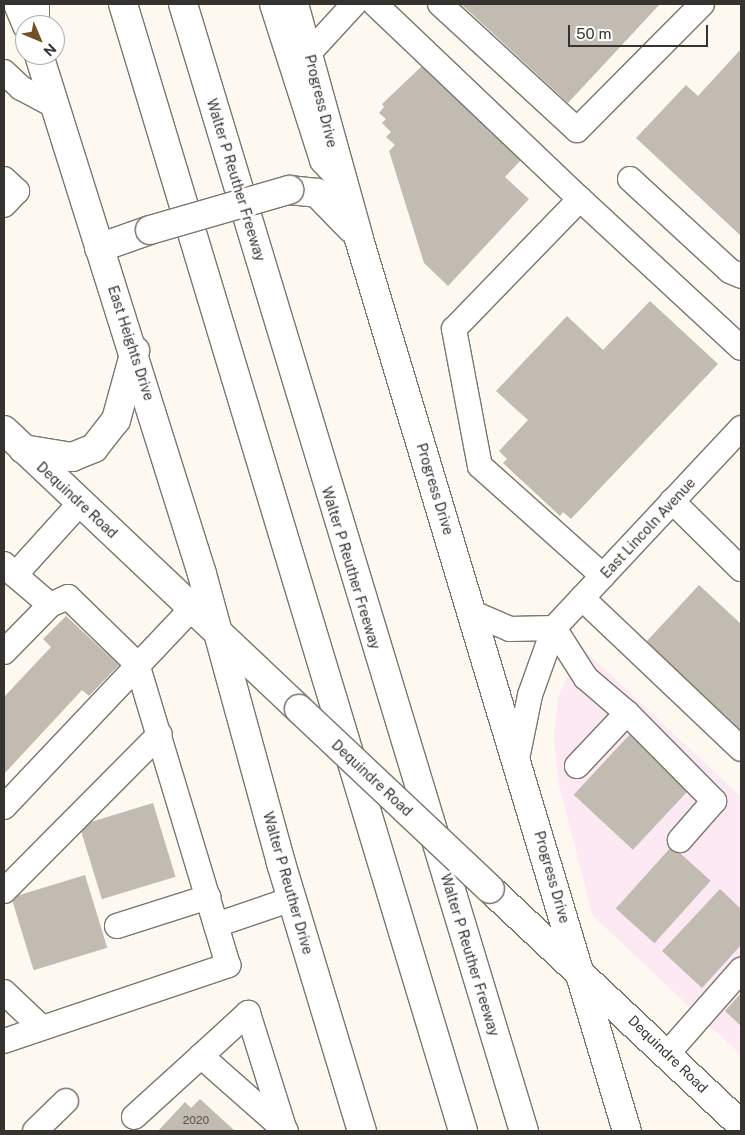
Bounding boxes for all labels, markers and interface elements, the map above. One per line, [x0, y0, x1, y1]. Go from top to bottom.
north arrow [15, 15, 65, 65]
scale bar [570, 15, 710, 47]
text: 50 m [576, 25, 611, 42]
text: N [40, 40, 59, 59]
street label: Progress Drive [301, 53, 341, 149]
street label: Walter P Reuther Freeway [203, 97, 269, 263]
street label: East Heights Drive [104, 283, 158, 403]
street label: Progress Drive [413, 441, 457, 537]
street label: Dequindre Road [33, 458, 121, 542]
street label: East Lincoln Avenue [597, 474, 699, 582]
street label: Walter P Reuther Freeway [318, 485, 384, 651]
street label: Dequindre Road [328, 736, 416, 820]
street label: Walter P Reuther Drive [260, 810, 316, 956]
street label: Progress Drive [531, 829, 573, 925]
street label: Walter P Reuther Freeway [437, 872, 503, 1038]
street label: Dequindre Road [625, 1012, 711, 1096]
house number: 2020 [183, 1113, 209, 1127]

